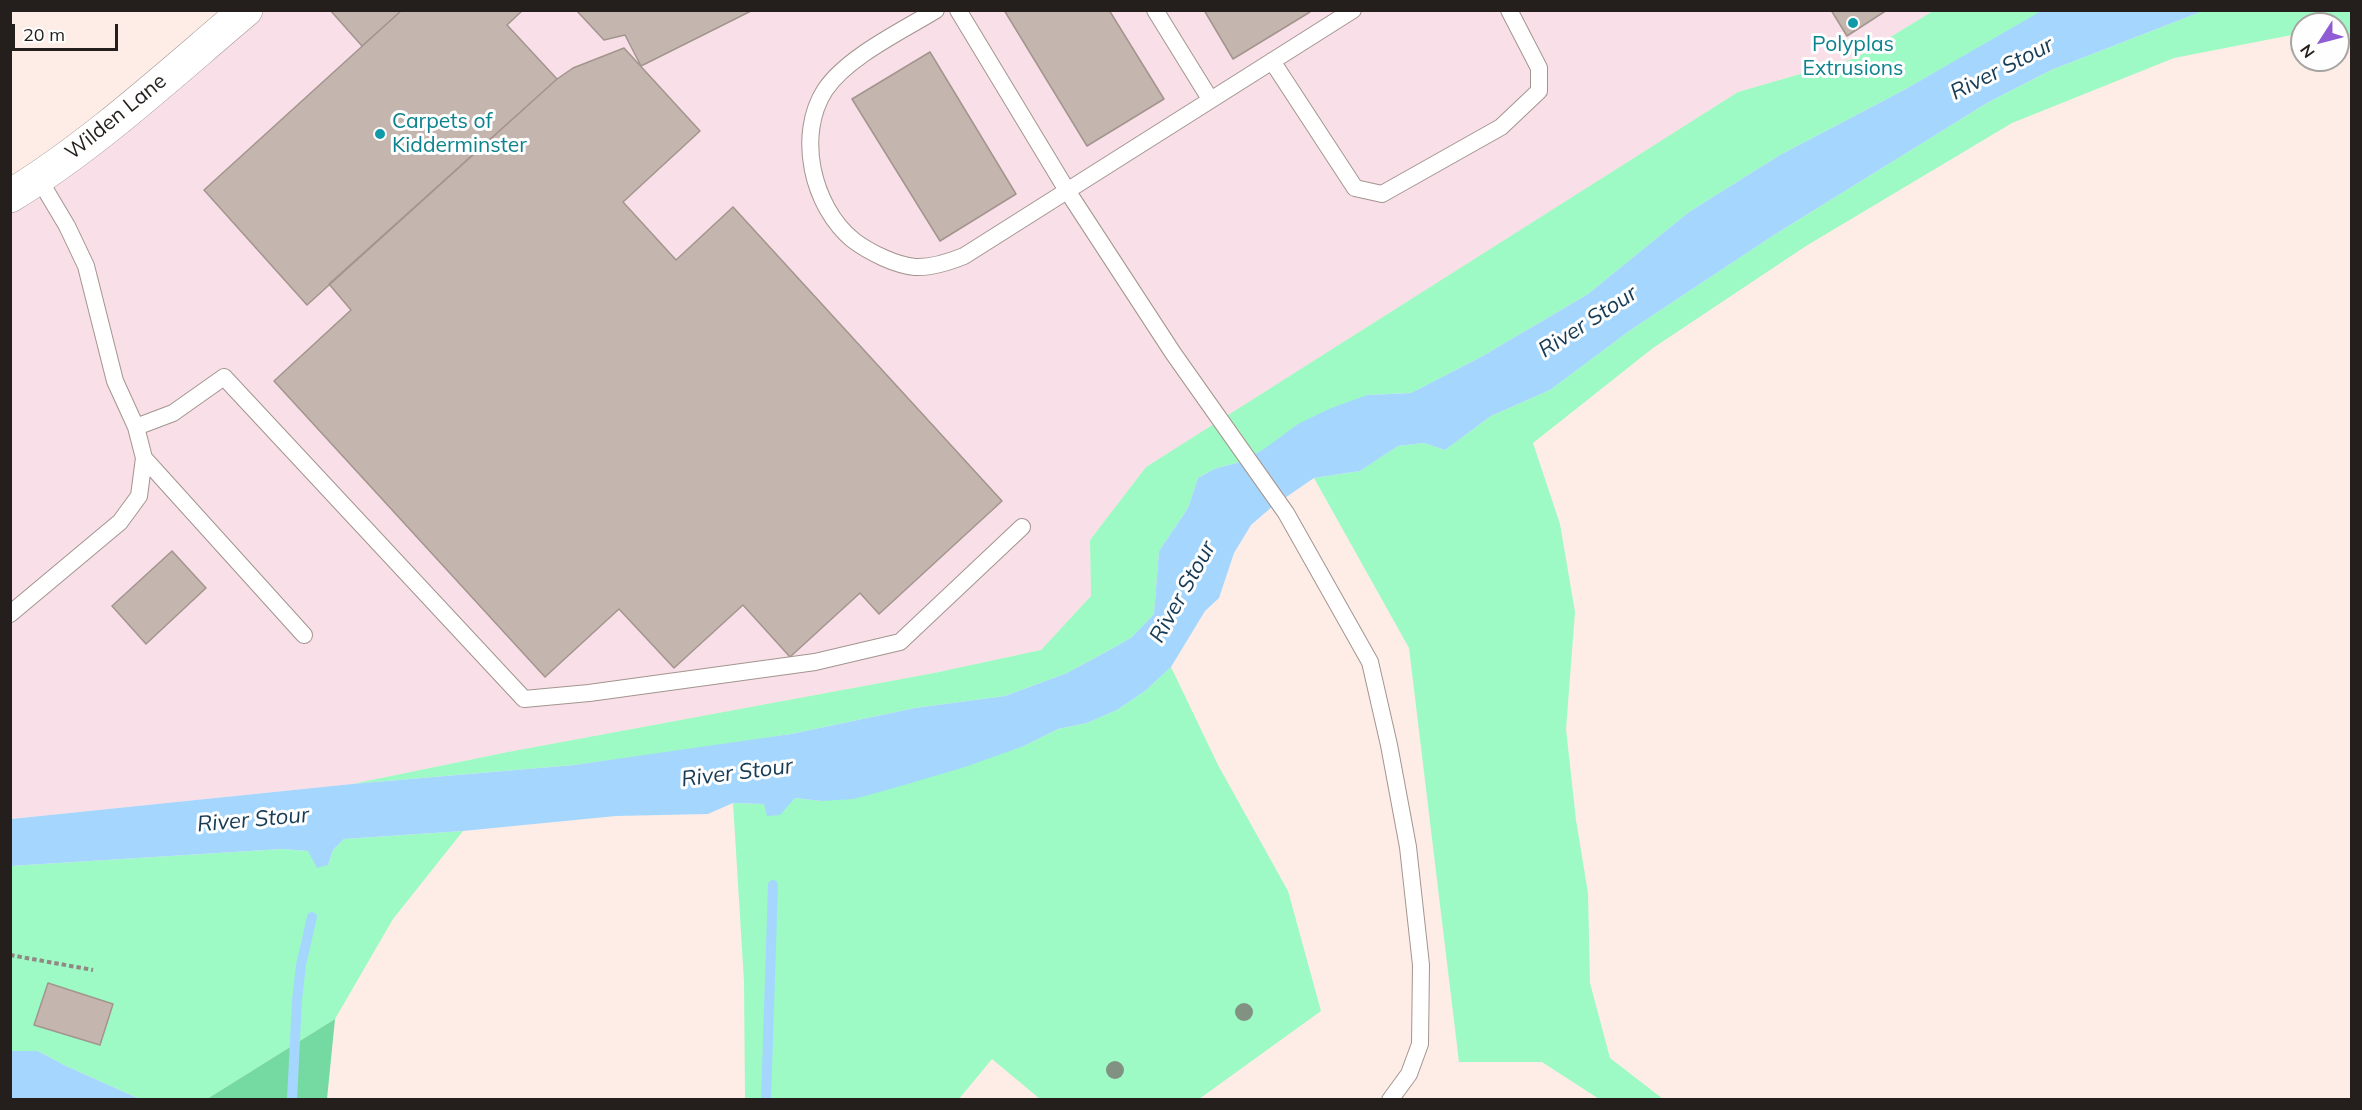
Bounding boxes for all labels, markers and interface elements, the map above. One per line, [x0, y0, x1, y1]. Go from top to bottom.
scale bar [15, 12, 122, 50]
north arrow [2290, 12, 2350, 72]
marker: Polyplas Extrusions [1846, 16, 1860, 30]
text: 20 m [23, 23, 65, 46]
place label: Polyplas Extrusions [1803, 32, 1903, 82]
water label: River Stour [1946, 32, 2058, 106]
text: N [2295, 41, 2319, 62]
street label: Wilden Lane [60, 69, 172, 165]
place label: Carpets of Kidderminster [392, 109, 527, 159]
marker: Carpets of Kidderminster [373, 127, 387, 141]
water label: River Stour [1534, 280, 1642, 364]
water label: River Stour [1144, 537, 1222, 647]
water label: River Stour [680, 753, 794, 793]
water label: River Stour [196, 802, 310, 838]

